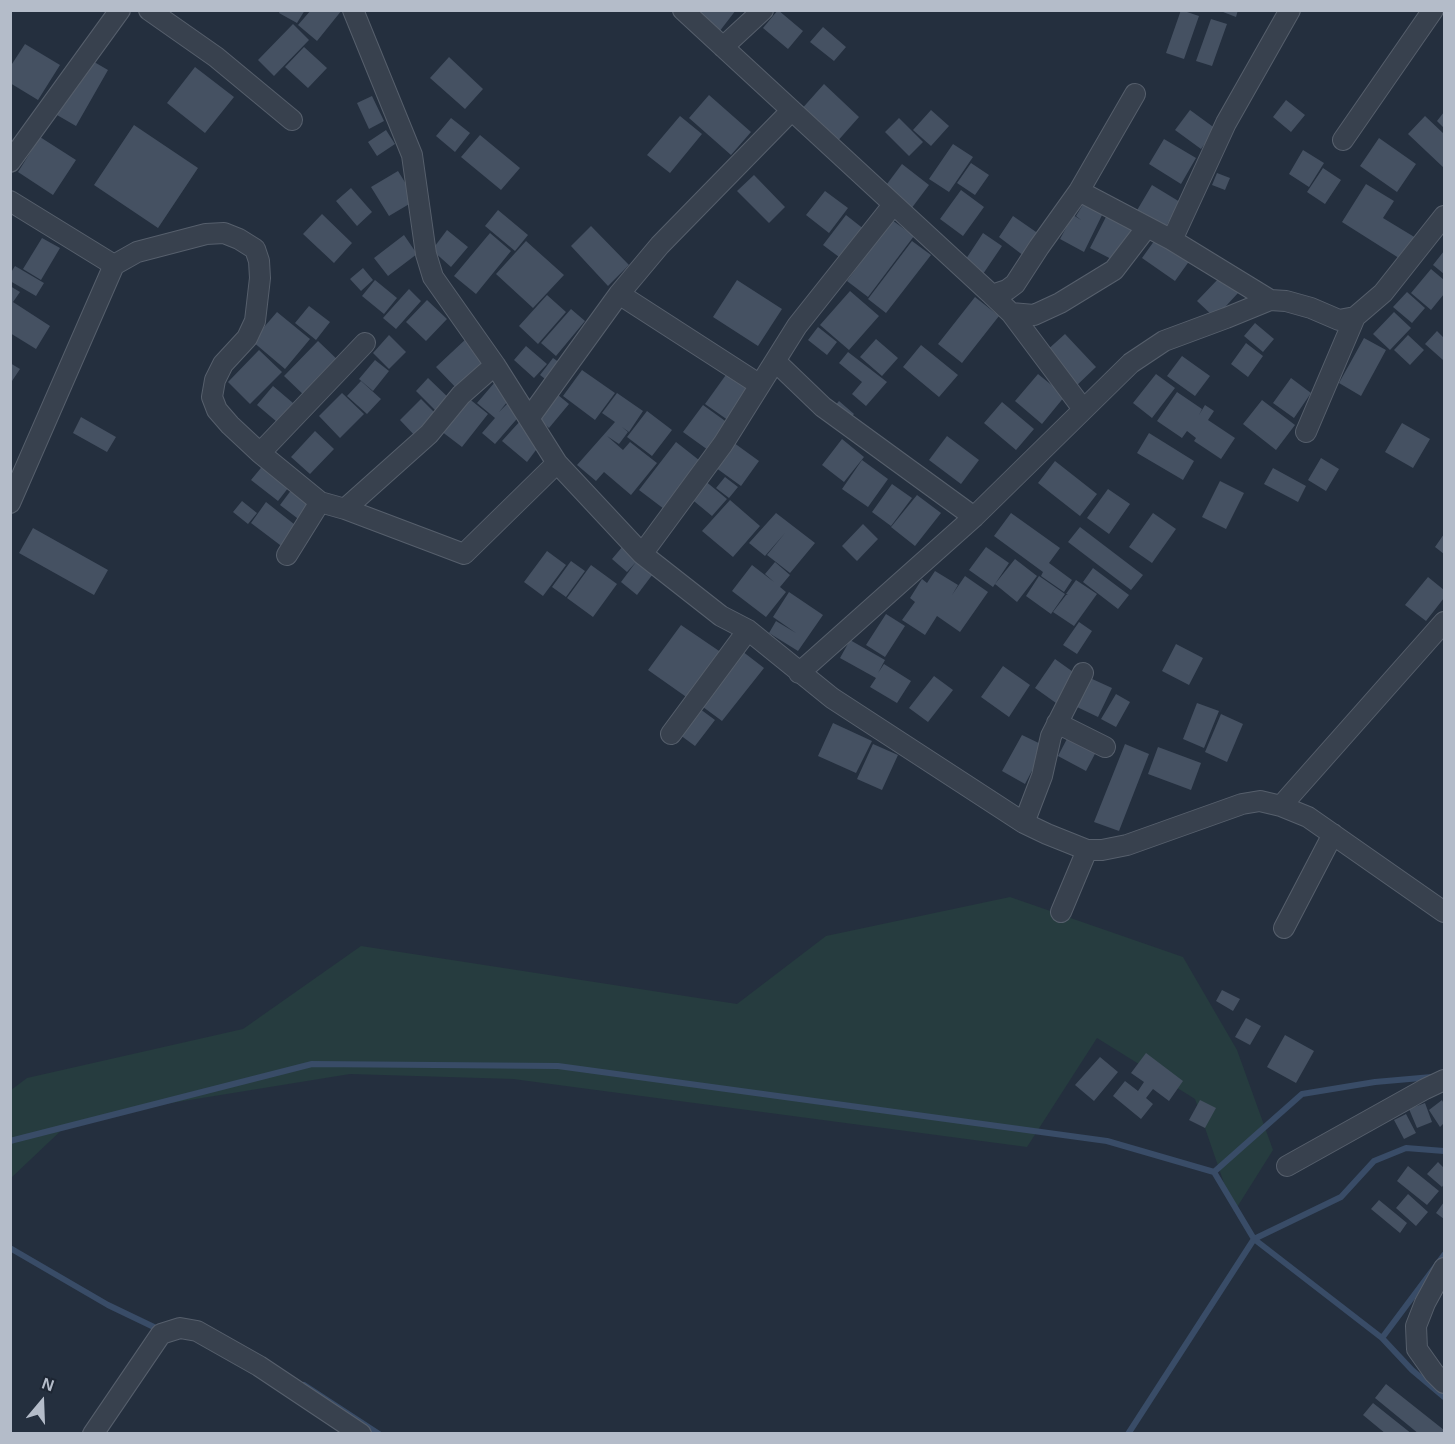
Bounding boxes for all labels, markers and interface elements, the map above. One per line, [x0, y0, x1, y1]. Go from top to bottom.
north arrow [12, 1372, 72, 1432]
text: N [40, 1375, 56, 1394]

